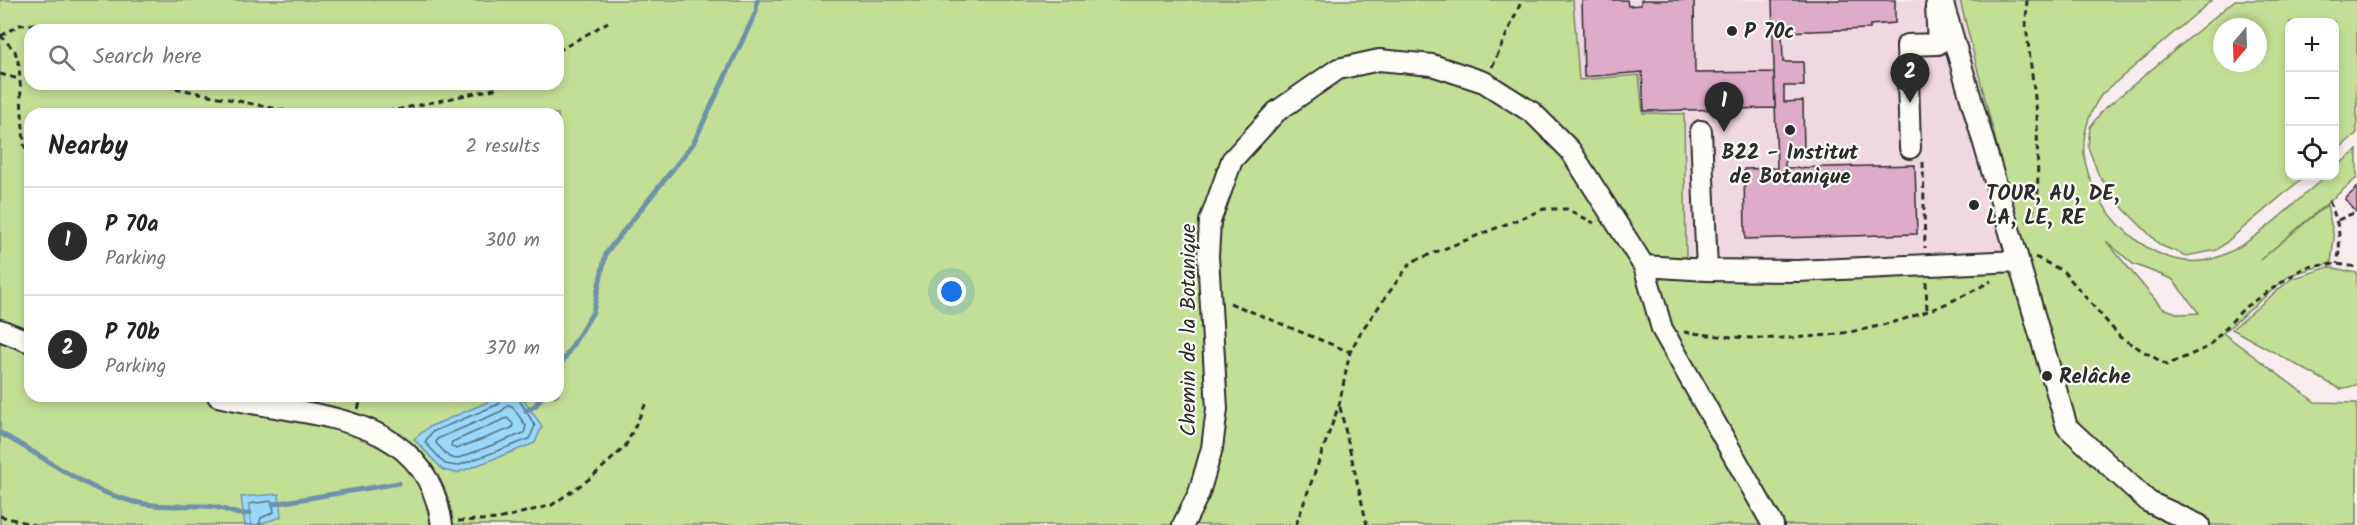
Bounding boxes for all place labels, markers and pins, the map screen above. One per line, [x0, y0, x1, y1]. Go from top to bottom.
place label: P 70c [1744, 16, 1795, 49]
marker: P 70c [1725, 24, 1739, 38]
pin: 2 [1890, 54, 1930, 103]
pin: 1 [1704, 82, 1744, 132]
marker: B22 - Institut de Botanique [1783, 123, 1797, 137]
place label: B22 - Institut de Botanique [1722, 137, 1859, 194]
place label: TOUR, AU, DE, LA, LE, RE [1986, 178, 2120, 235]
marker: TOUR, AU, DE, LA, LE, RE [1967, 198, 1981, 212]
place label: Relâche [2059, 361, 2131, 394]
marker: Relâche [2040, 369, 2054, 383]

